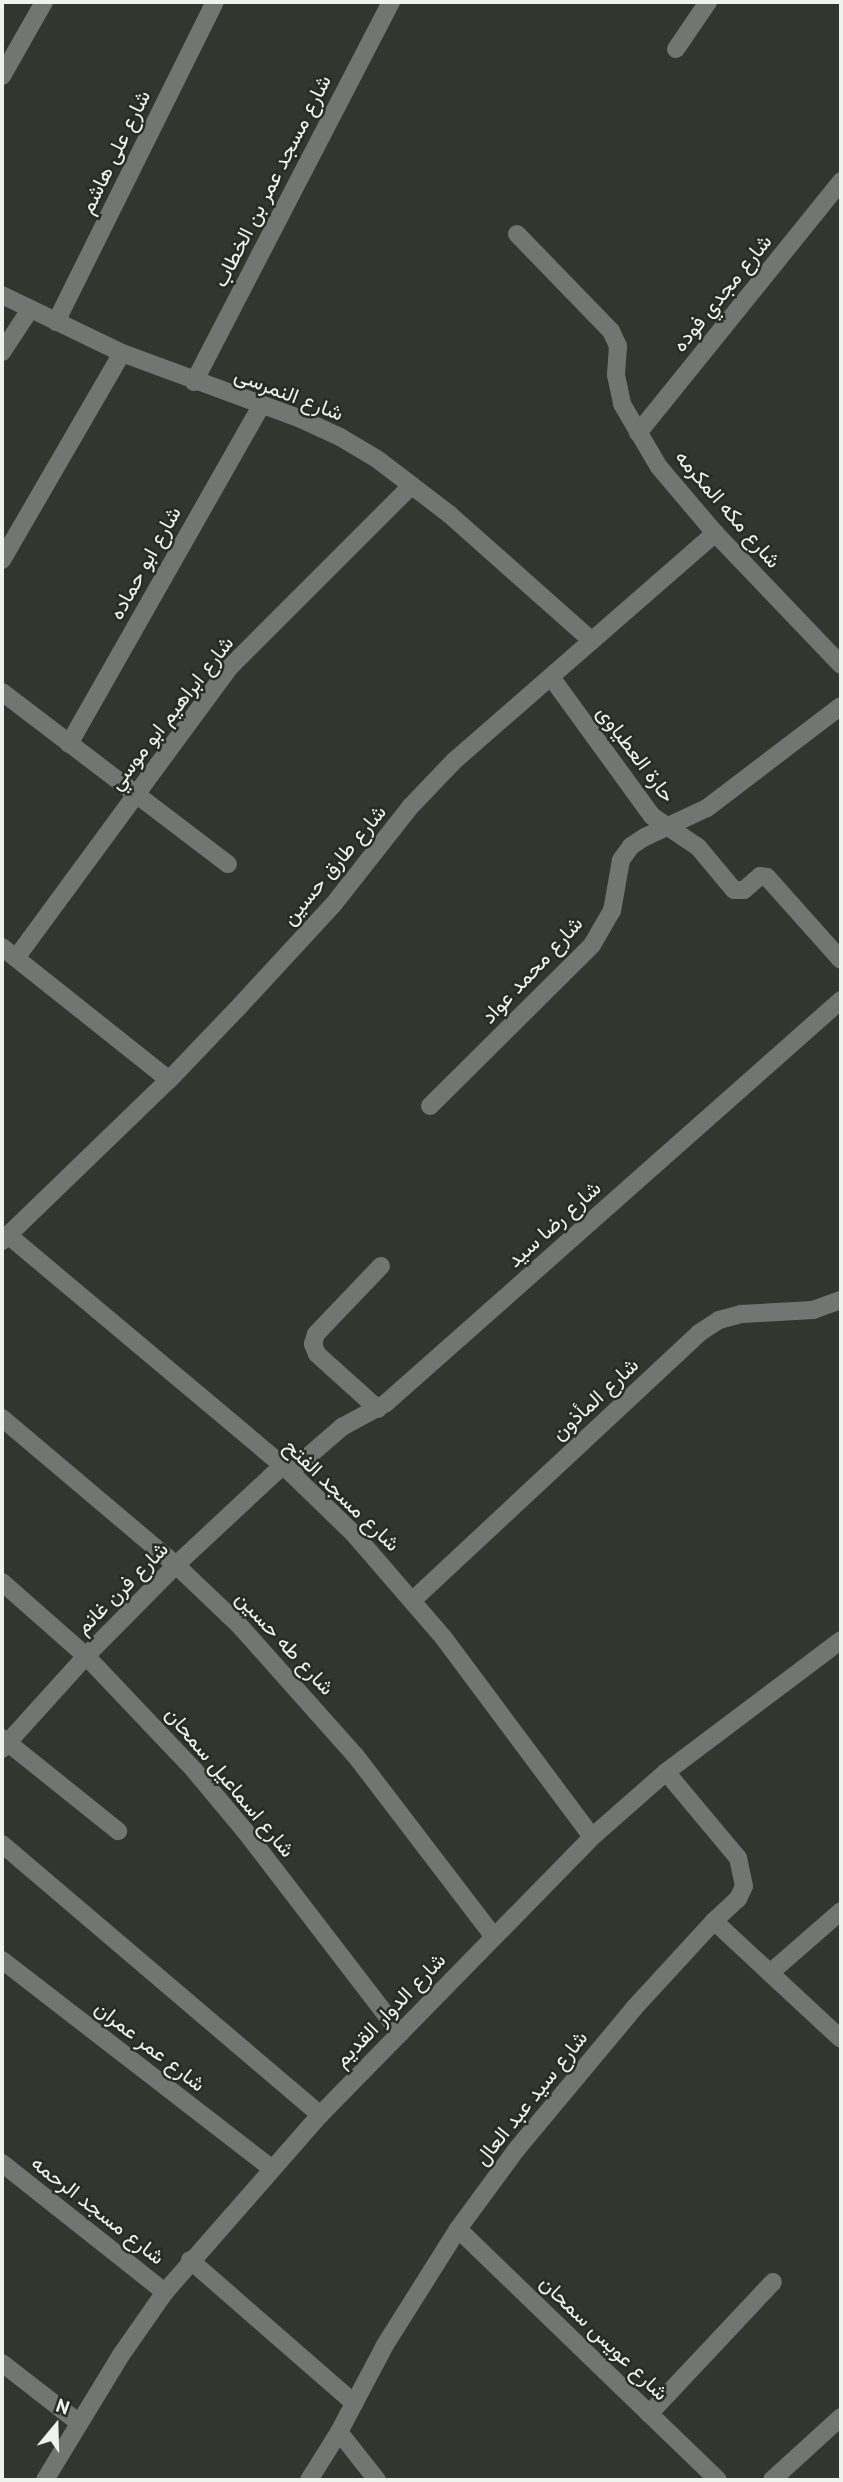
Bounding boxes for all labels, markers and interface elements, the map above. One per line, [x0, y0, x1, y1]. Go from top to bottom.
street label: شارع مسجد عمر بن الخطاب [207, 71, 337, 291]
street label: شارع على هاشم [74, 86, 156, 218]
street label: شارع مجدي فوده [667, 229, 777, 357]
street label: شارع النمرسى [231, 362, 347, 426]
street label: شارع مكه المكرمه [670, 445, 786, 573]
street label: شارع ابو حماده [104, 502, 186, 624]
street label: شارع ابراهيم ابو موسي [103, 631, 239, 795]
street label: حارة العطياوى [591, 701, 681, 807]
street label: شارع طارق حسين [276, 800, 392, 930]
street label: شارع محمد عواد [476, 911, 588, 1029]
street label: شارع رضا سيد [502, 1175, 606, 1273]
street label: شارع المأذون [546, 1352, 644, 1446]
street label: شارع مسجد الفتح [279, 1433, 405, 1557]
street label: شارع فرن غانم [70, 1536, 174, 1640]
street label: شارع طه حسين [230, 1586, 340, 1700]
street label: شارع اسماعيل سمحان [160, 1702, 300, 1862]
street label: شارع الدوار القديم [329, 1948, 451, 2072]
street label: شارع عمر عمران [90, 1995, 210, 2097]
street label: شارع سيد عبد العال [469, 2026, 593, 2170]
street label: شارع مسجد الرحمه [26, 2150, 170, 2270]
street label: شارع عويس سمحان [535, 2270, 673, 2406]
north arrow [21, 2391, 91, 2461]
text: N [53, 2393, 73, 2420]

